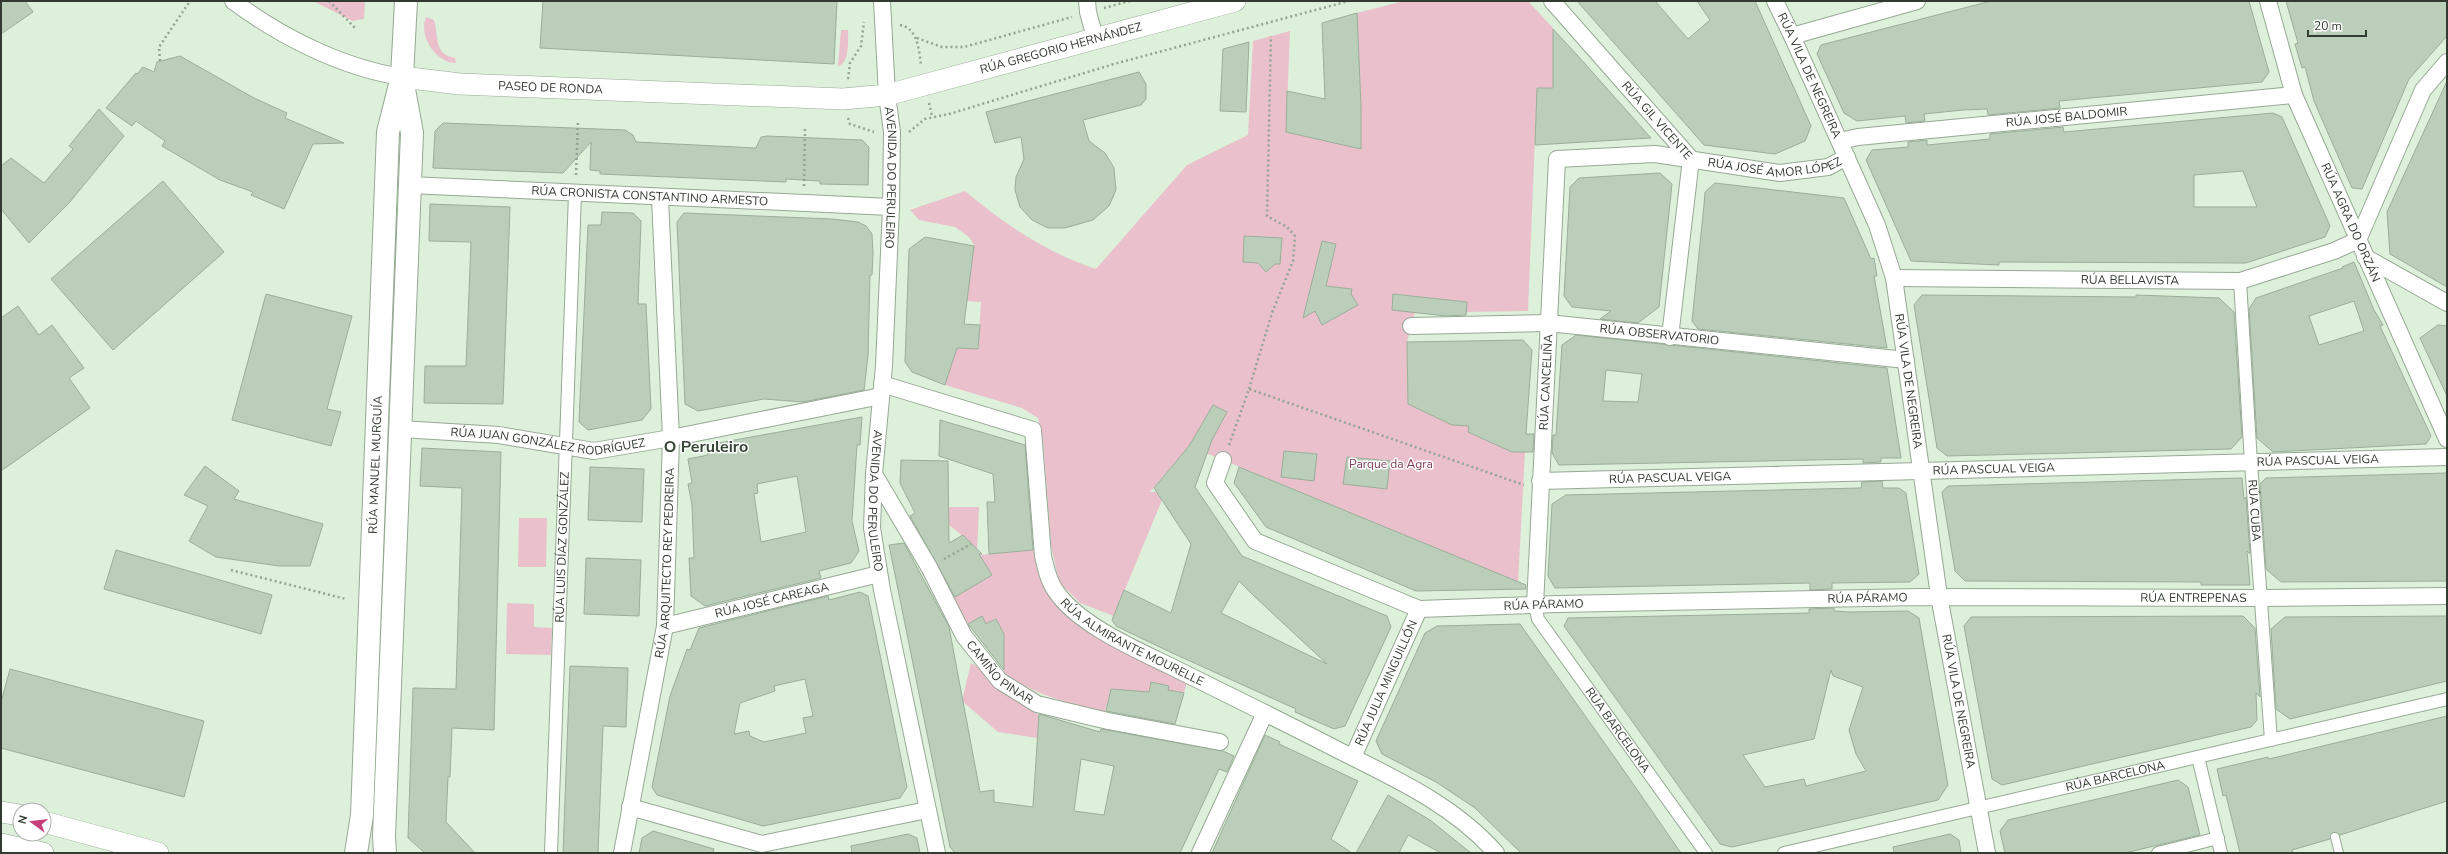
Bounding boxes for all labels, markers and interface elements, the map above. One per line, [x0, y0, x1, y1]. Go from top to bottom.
street label: RÚA VILA DE NEGREIRA [1774, 10, 1845, 141]
scale bar [2308, 12, 2366, 38]
street label: RÚA GREGORIO HERNÁNDEZ [978, 18, 1144, 78]
text: 20 m [2314, 18, 2342, 34]
street label: PASEO DE RONDA [498, 78, 603, 98]
street label: RÚA GIL VICENTE [1618, 78, 1696, 163]
street label: RÚA JOSÉ BALDOMIR [2005, 103, 2128, 131]
street label: AVENIDA DO PERULEIRO [881, 106, 900, 249]
street label: RÚA JOSÉ AMOR LÓPEZ [1707, 153, 1844, 182]
street label: RÚA AGRA DO ORZÁN [2317, 160, 2384, 284]
street label: RÚA CRONISTA CONSTANTINO ARMESTO [531, 183, 768, 209]
street label: RÚA BELLAVISTA [2081, 272, 2179, 288]
street label: RÚA VILA DE NEGREIRA [1891, 313, 1926, 450]
street label: RÚA OBSERVATORIO [1599, 320, 1720, 349]
street label: RÚA CANCELIÑA [1536, 333, 1556, 431]
street label: RÚA MANUEL MURGUÍA [365, 395, 386, 534]
street label: RÚA JUAN GONZÁLEZ RODRÍGUEZ [450, 424, 647, 459]
street label: AVENIDA DO PERULEIRO [864, 429, 887, 573]
district label: O Peruleiro [664, 436, 748, 458]
street label: RÚA PASCUAL VEIGA [2256, 451, 2379, 470]
park label: Parque da Agra [1349, 456, 1433, 472]
street label: RÚA PASCUAL VEIGA [1932, 459, 2055, 479]
street label: RÚA ARQUITECTO REY PEDREIRA [651, 467, 678, 659]
street label: RÚA PASCUAL VEIGA [1609, 468, 1732, 487]
street label: RÚA LUIS DÍAZ GONZÁLEZ [551, 471, 573, 623]
street label: RÚA CUBA [2244, 479, 2265, 542]
street label: RÚA JOSÉ CAREAGA [713, 578, 831, 622]
street label: RÚA PÁRAMO [1827, 589, 1908, 607]
street label: RÚA ENTREPENAS [2140, 590, 2247, 606]
street label: RÚA ALMIRANTE MOURELLE [1057, 595, 1207, 690]
street label: RÚA PÁRAMO [1503, 596, 1584, 614]
street label: RÚA JULIA MINGUILLÓN [1351, 618, 1421, 748]
street label: RÚA VILA DE NEGREIRA [1938, 633, 1979, 770]
street label: CAMIÑO PINAR [963, 637, 1036, 708]
street label: RÚA BARCELONA [1582, 684, 1654, 776]
street label: RÚA BARCELONA [2064, 757, 2167, 795]
north arrow [12, 802, 52, 842]
text: N [15, 814, 31, 825]

